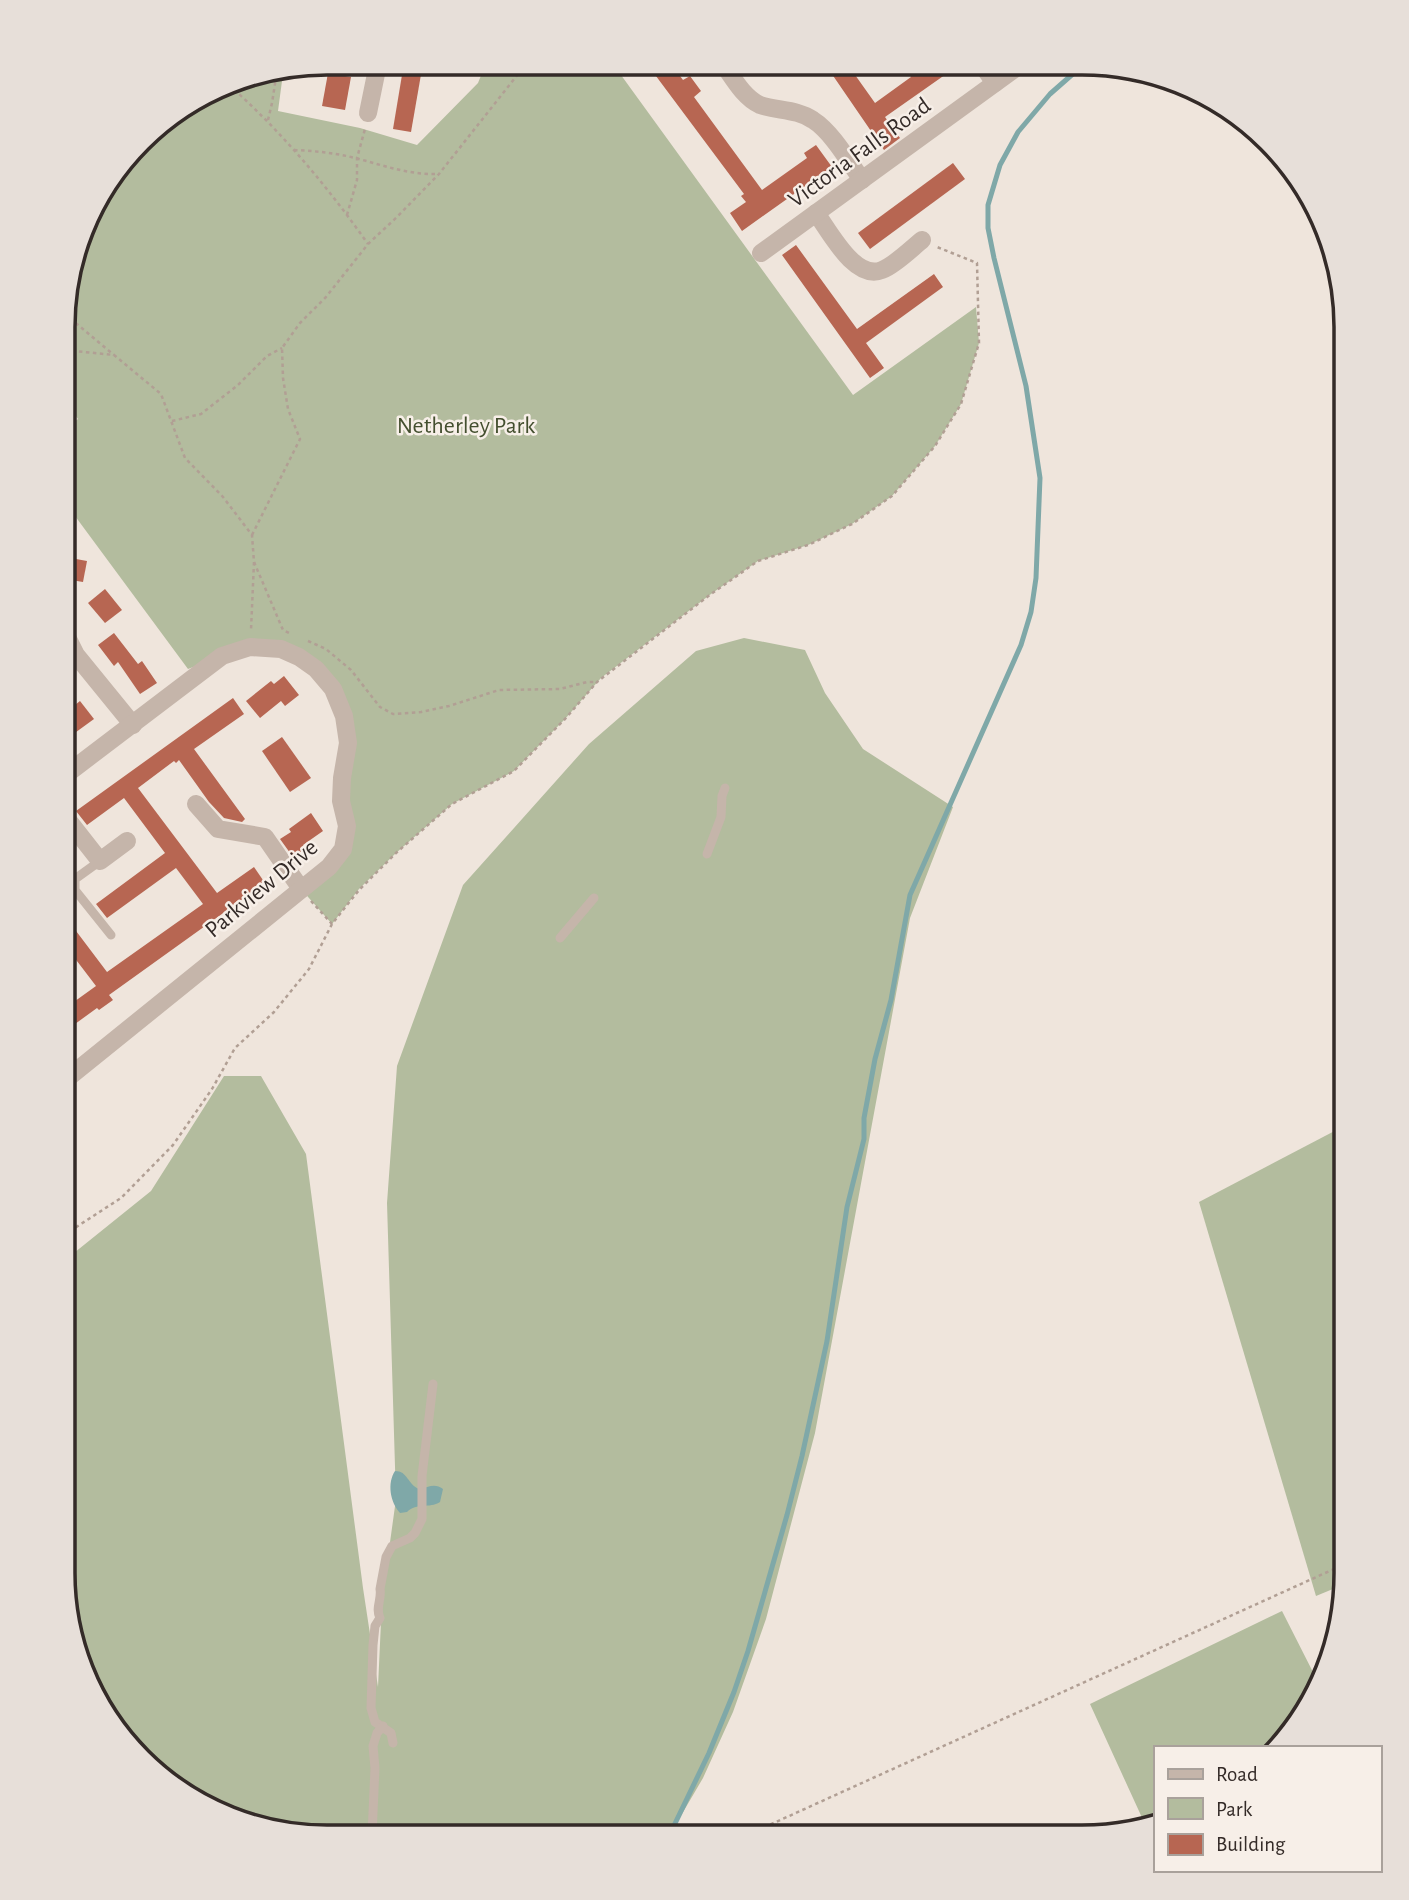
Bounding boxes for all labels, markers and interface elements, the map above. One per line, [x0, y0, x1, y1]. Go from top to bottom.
street label: Victoria Falls Road [784, 93, 935, 212]
park label: Netherley Park [397, 414, 535, 438]
street label: Parkview Drive [201, 835, 322, 942]
legend [1154, 1746, 1381, 1872]
text: Road [1216, 1764, 1258, 1785]
text: Park [1216, 1799, 1253, 1820]
text: Building [1216, 1834, 1286, 1855]

